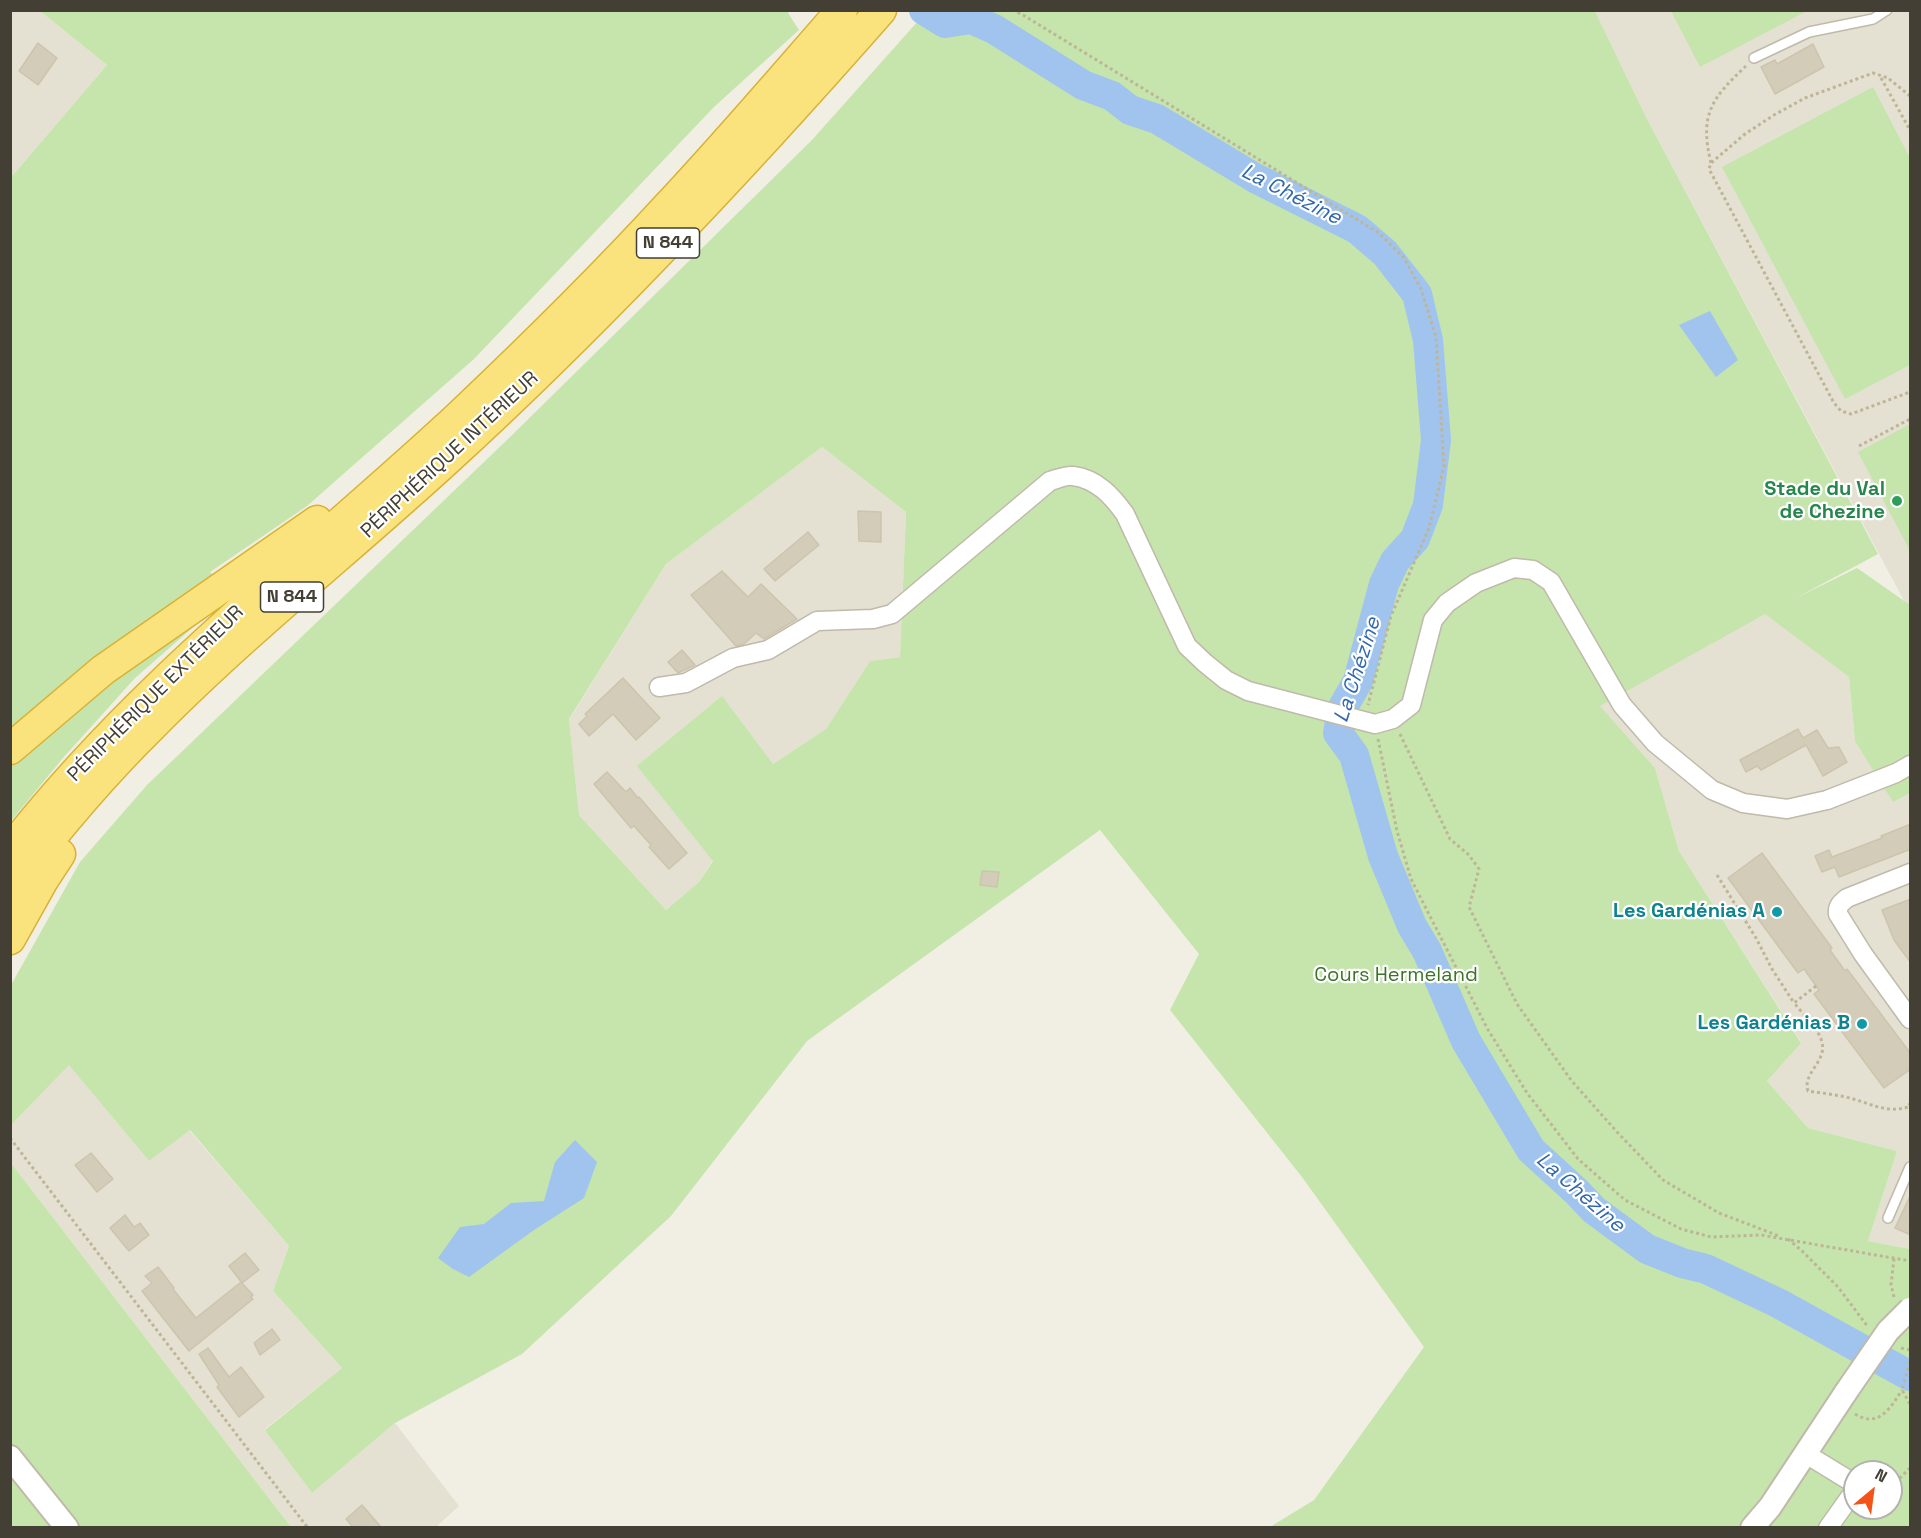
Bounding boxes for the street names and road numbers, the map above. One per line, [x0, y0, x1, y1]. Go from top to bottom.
road number: N 844 [636, 228, 700, 258]
street label: PÉRIPHÉRIQUE INTÉRIEUR [356, 367, 544, 543]
road number: N 844 [260, 582, 324, 612]
street label: PÉRIPHÉRIQUE EXTÉRIEUR [63, 601, 249, 787]

